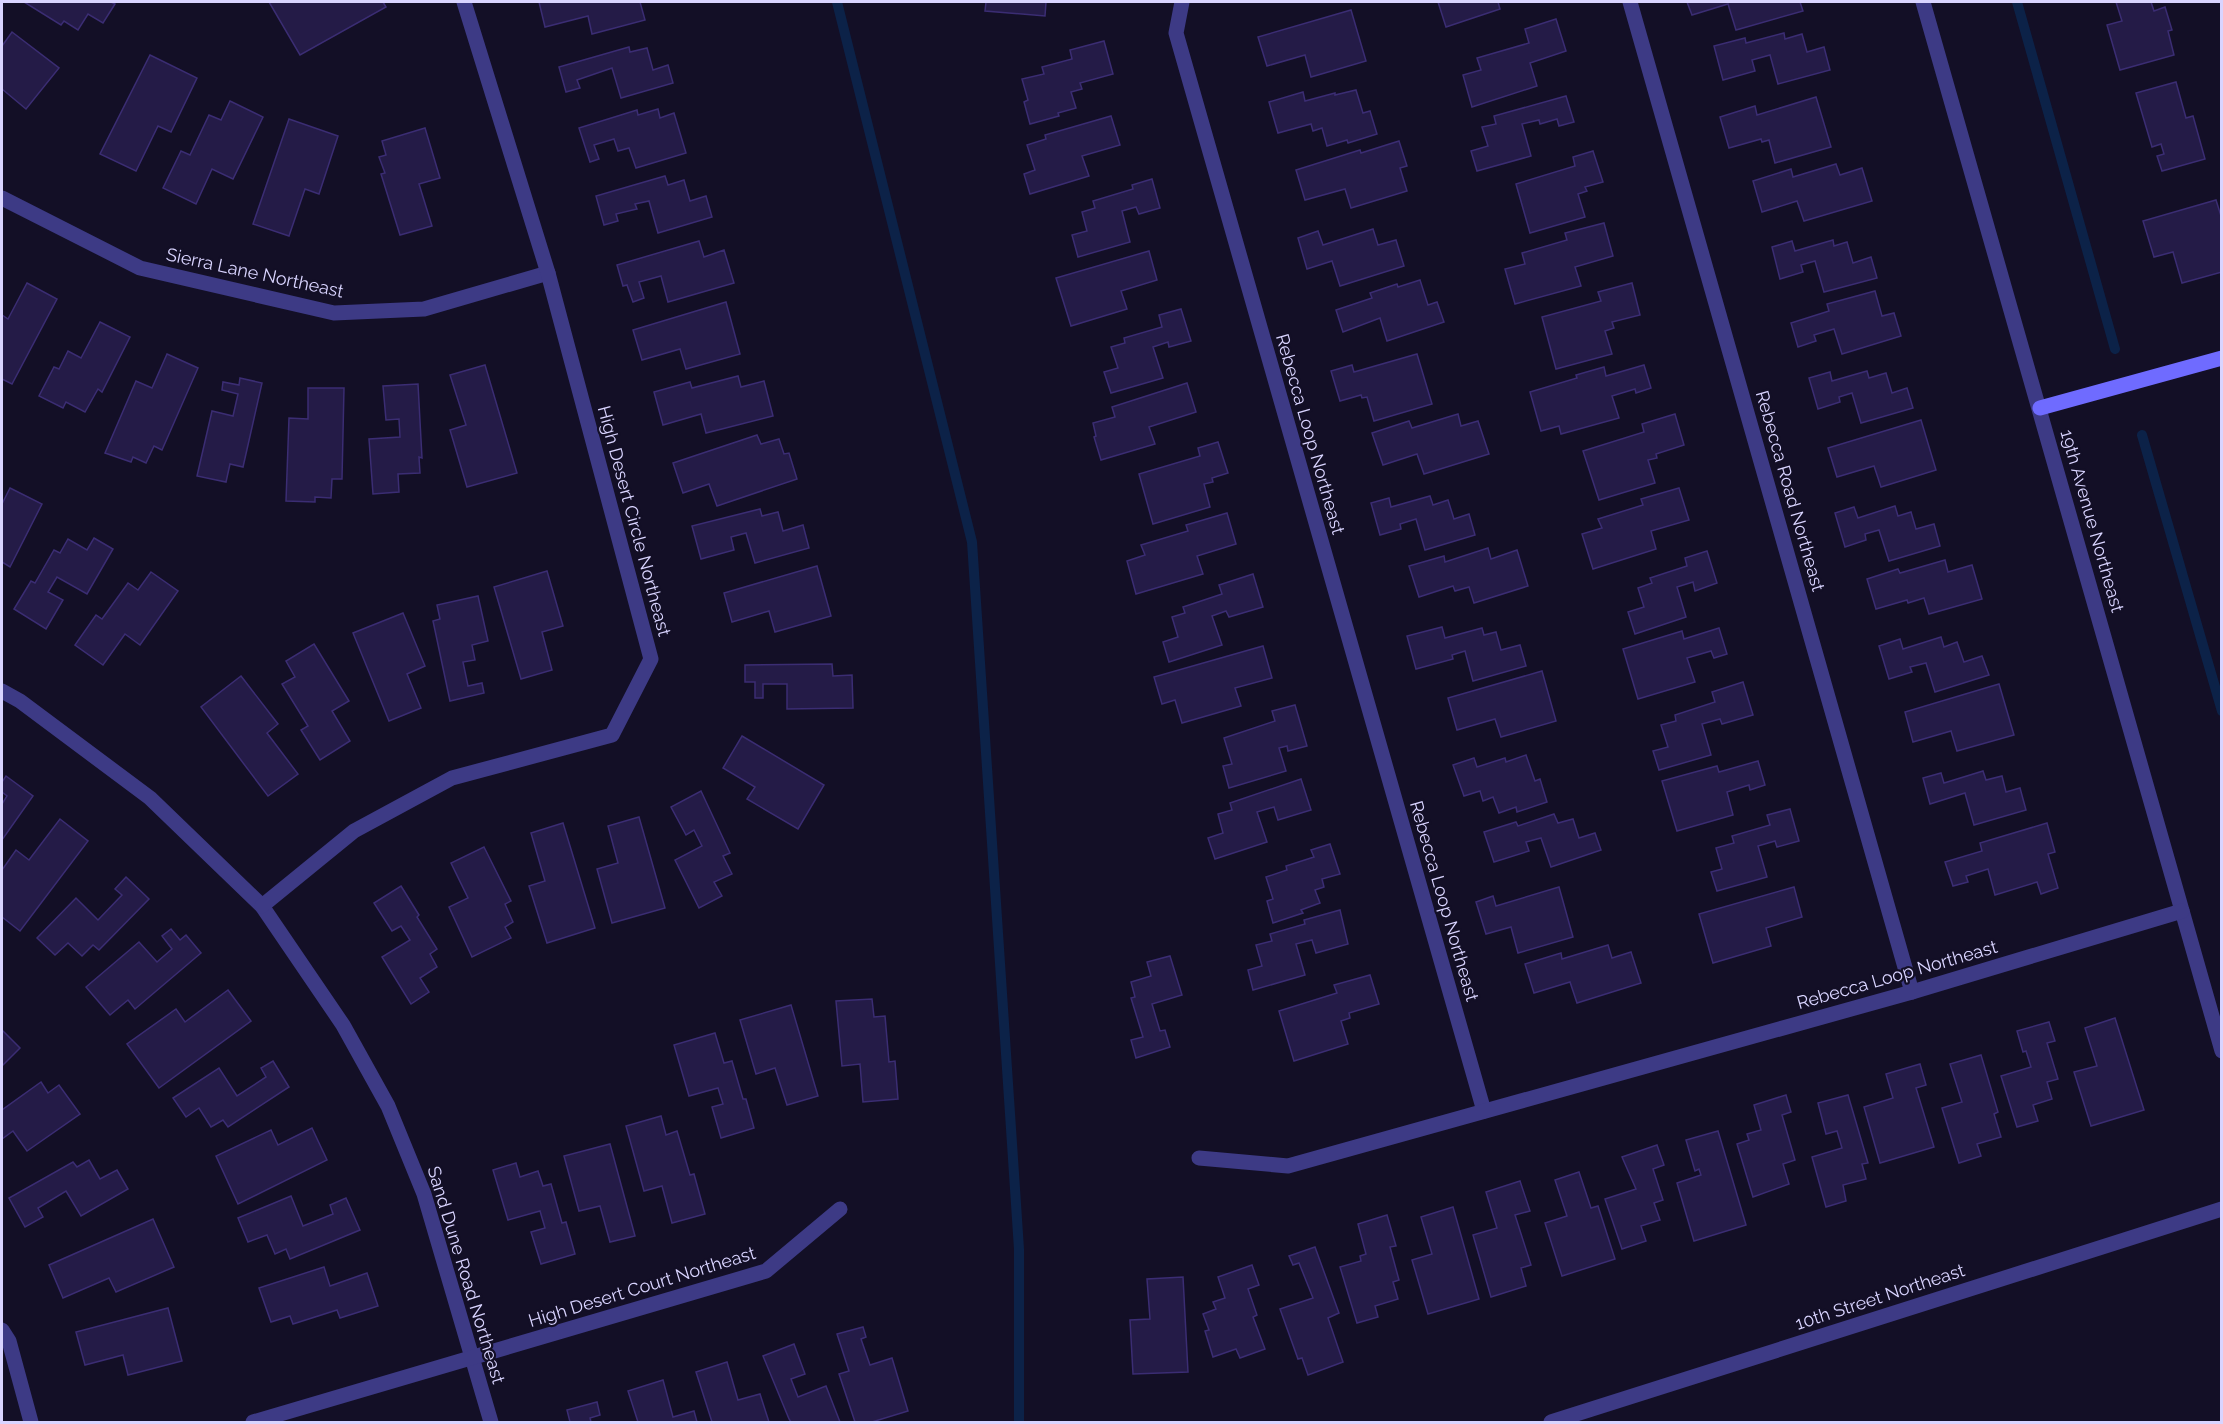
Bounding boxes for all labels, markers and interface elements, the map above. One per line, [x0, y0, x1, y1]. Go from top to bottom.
street label: Sierra Lane Northeast [165, 243, 346, 302]
street label: Rebecca Loop Northeast [1272, 331, 1349, 537]
street label: Rebecca Road Northeast [1752, 388, 1829, 594]
street label: High Desert Circle Northeast [594, 403, 675, 638]
street label: 19th Avenue Northeast [2056, 427, 2129, 615]
street label: Rebecca Loop Northeast [1406, 798, 1483, 1004]
street label: Rebecca Loop Northeast [1794, 936, 2000, 1013]
street label: Sand Dune Road Northeast [423, 1164, 510, 1386]
street label: High Desert Court Northeast [526, 1242, 758, 1331]
street label: 10th Street Northeast [1793, 1259, 1967, 1334]

